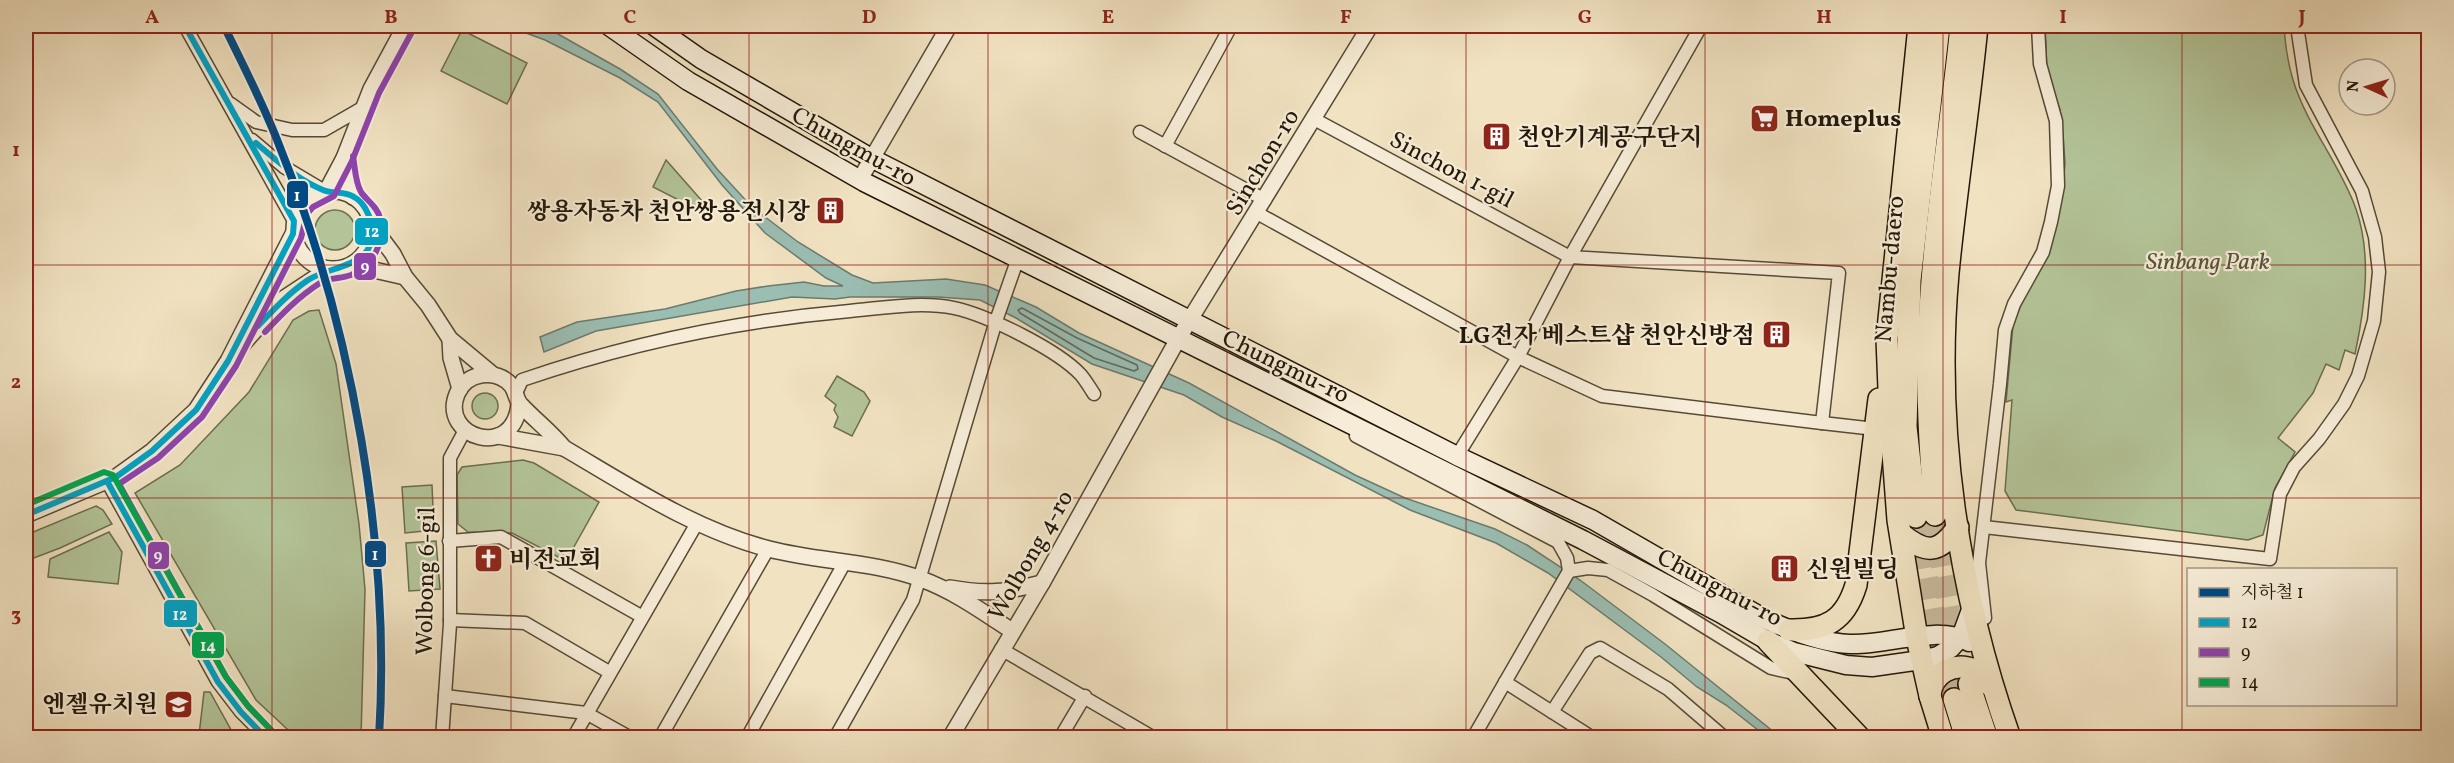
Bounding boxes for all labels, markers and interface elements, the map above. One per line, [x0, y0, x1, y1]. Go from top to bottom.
text: A [145, 4, 159, 32]
text: B [384, 4, 398, 32]
text: C [624, 4, 637, 32]
text: D [862, 4, 876, 32]
text: E [1102, 4, 1114, 32]
text: F [1340, 4, 1352, 32]
text: G [1578, 4, 1592, 32]
text: H [1816, 4, 1832, 32]
text: I [2059, 4, 2067, 32]
text: J [2297, 4, 2306, 32]
north arrow [2337, 57, 2397, 117]
text: N [2343, 79, 2365, 93]
street label: Chungmu-ro [785, 99, 922, 196]
supermarket icon: Homeplus [1748, 102, 1780, 134]
street label: Sinchon-ro [1218, 103, 1309, 223]
place label: Homeplus [1785, 103, 1901, 137]
building icon: 천안기계공구단지 [1480, 121, 1512, 153]
place label: 천안기계공구단지 [1517, 122, 1702, 156]
street label: Sinchon 1-gil [1383, 124, 1519, 218]
text: 1 [12, 137, 20, 165]
line badge: 1 [286, 180, 309, 209]
text: 1 [294, 186, 300, 208]
street label: Nambu-daero [1868, 194, 1914, 344]
building icon: 쌍용자동차 천안쌍용전시장 [815, 195, 847, 227]
place label: 쌍용자동차 천안쌍용전시장 [527, 196, 811, 230]
line badge: 12 [354, 217, 389, 246]
text: 12 [365, 222, 379, 244]
park label: Sinbang Park [2146, 246, 2270, 280]
line badge: 9 [353, 252, 377, 281]
text: 9 [361, 257, 370, 279]
building icon: LG전자 베스트샵 천안신방점 [1760, 319, 1792, 351]
place label: LG전자 베스트샵 천안신방점 [1459, 320, 1755, 354]
street label: Chungmu-ro [1216, 322, 1354, 413]
text: 2 [11, 369, 21, 397]
street label: Wolbong 4-ro [981, 485, 1083, 627]
street label: Wolbong 6-gil [409, 506, 445, 656]
line badge: 1 [364, 540, 387, 568]
line badge: 9 [147, 541, 170, 570]
street label: Chungmu-ro [1650, 541, 1788, 636]
church icon: 비전교회 [472, 543, 504, 575]
place label: 비전교회 [509, 544, 602, 578]
text: 1 [372, 545, 378, 567]
text: 9 [154, 546, 163, 568]
building icon: 신원빌딩 [1769, 553, 1801, 585]
place label: 신원빌딩 [1806, 554, 1899, 588]
legend [2187, 568, 2397, 706]
text: 지하철 1 [2241, 581, 2304, 606]
line badge: 12 [163, 599, 198, 628]
text: 3 [11, 602, 21, 630]
text: 12 [173, 605, 187, 627]
text: 12 [2241, 611, 2258, 636]
line badge: 14 [191, 631, 225, 659]
text: 14 [200, 636, 216, 658]
text: 9 [2241, 641, 2250, 666]
text: 14 [2241, 671, 2259, 696]
school or university icon: 엔젤유치원 [163, 688, 195, 720]
place label: 엔젤유치원 [42, 689, 158, 723]

